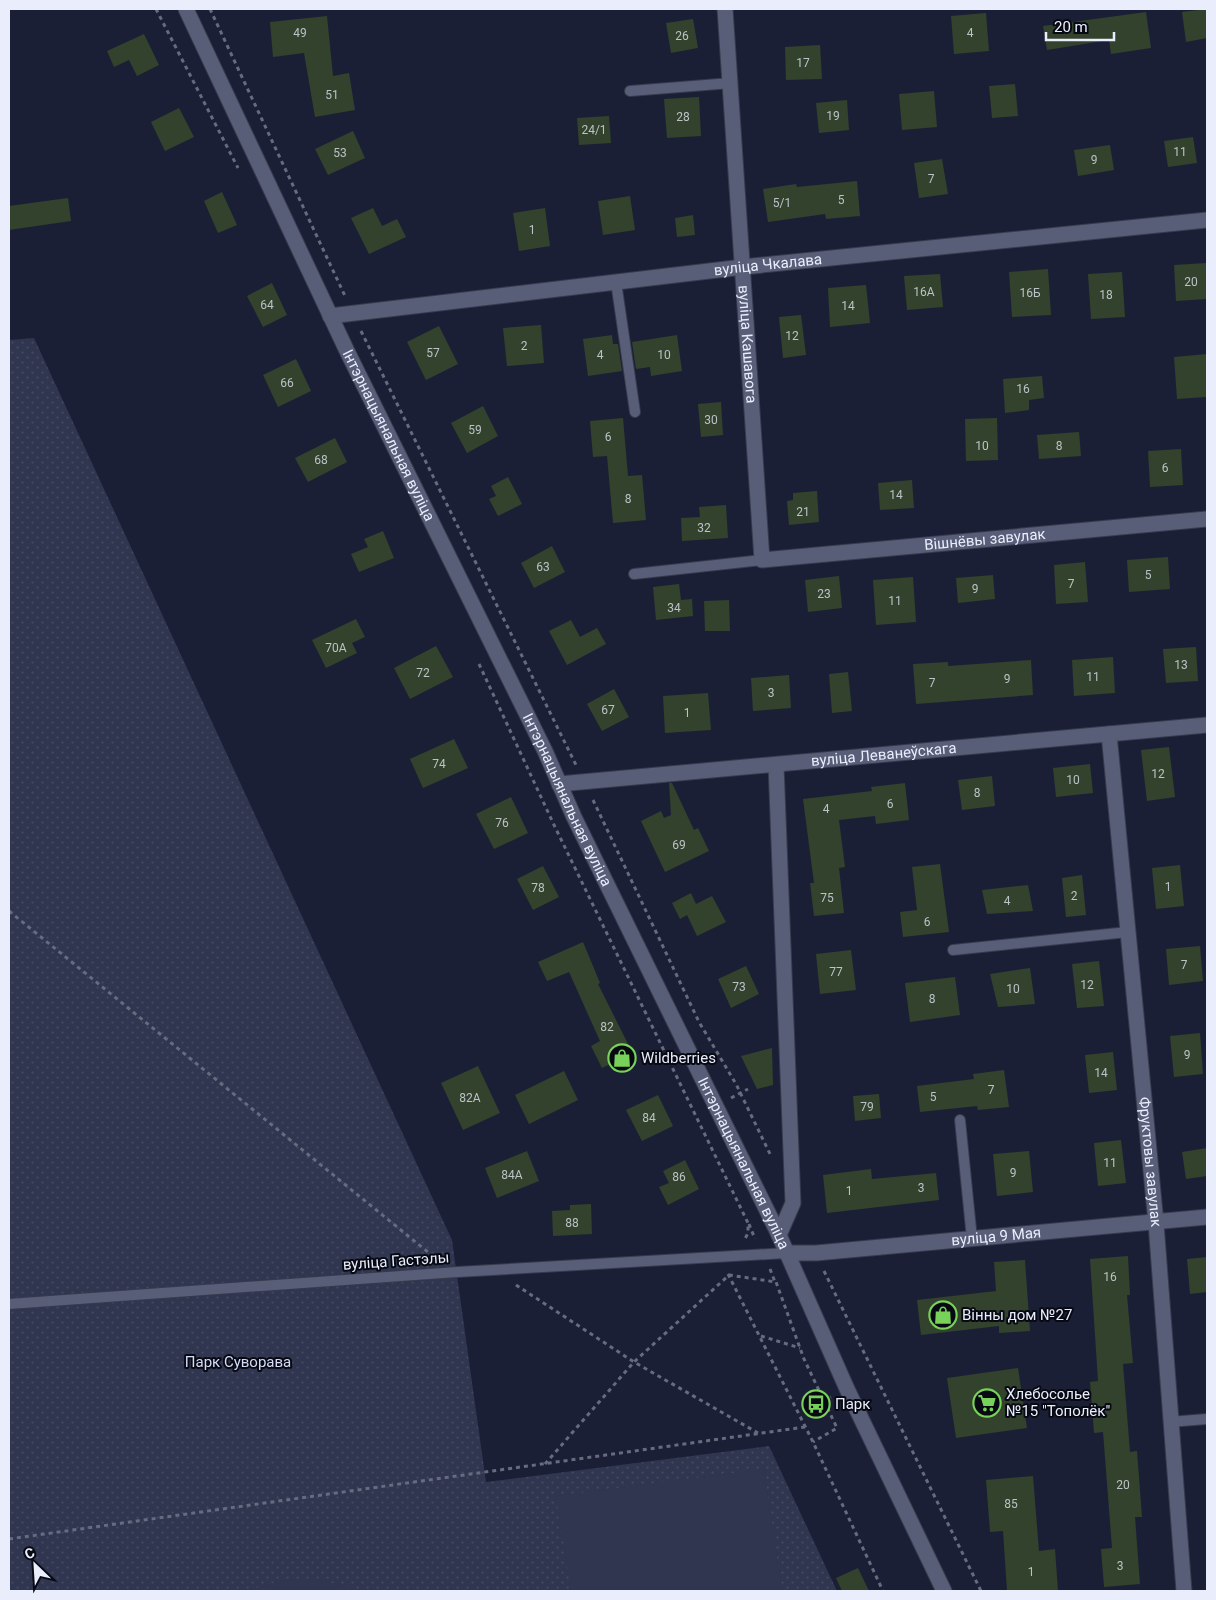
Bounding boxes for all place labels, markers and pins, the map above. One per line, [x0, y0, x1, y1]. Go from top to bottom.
shop icon: Wildberries [607, 1043, 637, 1073]
place label: Wildberries [641, 1049, 716, 1067]
shop icon: Вінны дом №27 [928, 1300, 958, 1330]
place label: Вінны дом №27 [962, 1306, 1072, 1324]
place label: Хлебосолье №15 "Тополёк" [1006, 1385, 1110, 1420]
supermarket icon: Хлебосолье №15 "Тополёк" [972, 1388, 1002, 1418]
bus stop icon: Парк [801, 1389, 831, 1419]
place label: Парк [835, 1395, 870, 1413]

